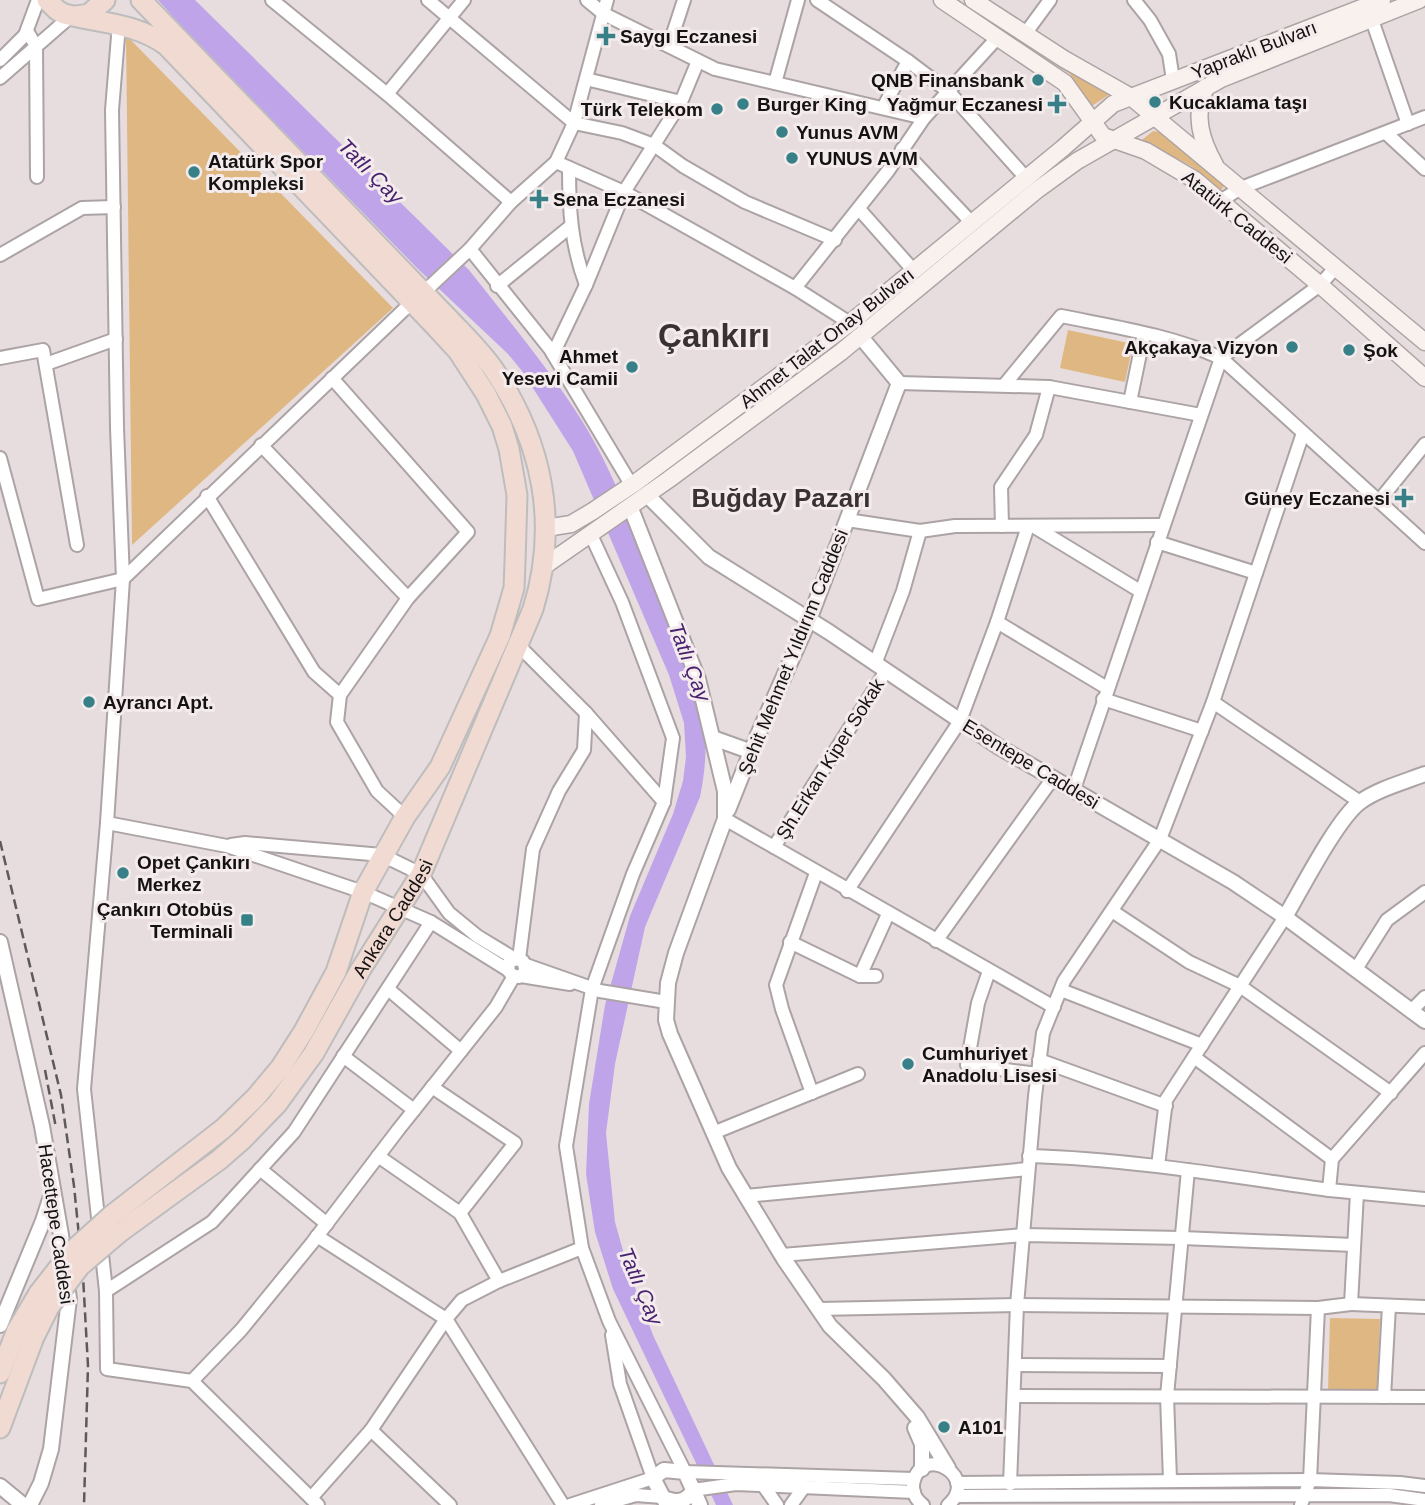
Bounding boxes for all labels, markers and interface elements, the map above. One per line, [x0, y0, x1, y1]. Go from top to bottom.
street label: Yapraklı Bulvarı [1188, 16, 1320, 84]
place label: Saygı Eczanesi [620, 26, 757, 47]
marker: Saygı Eczanesi [598, 28, 614, 44]
place label: QNB Finansbank [871, 70, 1024, 91]
marker: QNB Finansbank [1030, 72, 1046, 88]
place label: Kucaklama taşı [1169, 92, 1307, 113]
place label: Burger King [757, 94, 867, 115]
place label: Yağmur Eczanesi [887, 94, 1043, 115]
marker: Kucaklama taşı [1147, 94, 1163, 110]
marker: Burger King [735, 96, 751, 112]
marker: Yağmur Eczanesi [1049, 96, 1065, 112]
place label: Türk Telekom [581, 99, 703, 120]
marker: Türk Telekom [709, 101, 725, 117]
place label: Yunus AVM [796, 122, 898, 143]
marker: Yunus AVM [774, 124, 790, 140]
water label: Tatlı Çay [334, 134, 409, 209]
place label: YUNUS AVM [806, 148, 918, 169]
marker: YUNUS AVM [784, 150, 800, 166]
place label: Atatürk Spor Kompleksi [208, 151, 324, 194]
marker: Atatürk Spor Kompleksi [186, 164, 202, 180]
street label: Atatürk Caddesi [1178, 166, 1296, 268]
place label: Sena Eczanesi [553, 189, 685, 210]
marker: Sena Eczanesi [531, 191, 547, 207]
street label: Ahmet Talat Onay Bulvarı [736, 264, 918, 412]
district label: Çankırı [658, 317, 770, 354]
place label: Akçakaya Vizyon [1124, 337, 1278, 358]
marker: Akçakaya Vizyon [1284, 339, 1300, 355]
place label: Şok [1363, 340, 1398, 361]
marker: Şok [1341, 342, 1357, 358]
place label: Ahmet Yesevi Camii [502, 346, 619, 389]
marker: Ahmet Yesevi Camii [624, 359, 640, 375]
district label: Buğday Pazarı [691, 483, 871, 513]
place label: Güney Eczanesi [1244, 488, 1390, 509]
marker: Güney Eczanesi [1396, 490, 1412, 506]
street label: Şehit Mehmet Yıldırım Caddesi [734, 526, 852, 778]
water label: Tatlı Çay [665, 620, 716, 706]
street label: Şh.Erkan Kiper Sokak [772, 674, 888, 843]
place label: Ayrancı Apt. [103, 692, 214, 713]
marker: Ayrancı Apt. [81, 694, 97, 710]
street label: Esentepe Caddesi [959, 715, 1103, 813]
place label: Opet Çankırı Merkez [137, 852, 250, 895]
street label: Ankara Caddesi [348, 856, 436, 981]
marker: Opet Çankırı Merkez [115, 865, 131, 881]
place label: Çankırı Otobüs Terminali [97, 899, 233, 942]
marker: Çankırı Otobüs Terminali [239, 912, 255, 928]
place label: Cumhuriyet Anadolu Lisesi [922, 1043, 1057, 1086]
marker: Cumhuriyet Anadolu Lisesi [900, 1056, 916, 1072]
street label: Hacettepe Caddesi [34, 1143, 78, 1305]
water label: Tatlı Çay [614, 1244, 668, 1330]
place label: A101 [958, 1417, 1004, 1438]
marker: A101 [936, 1419, 952, 1435]

